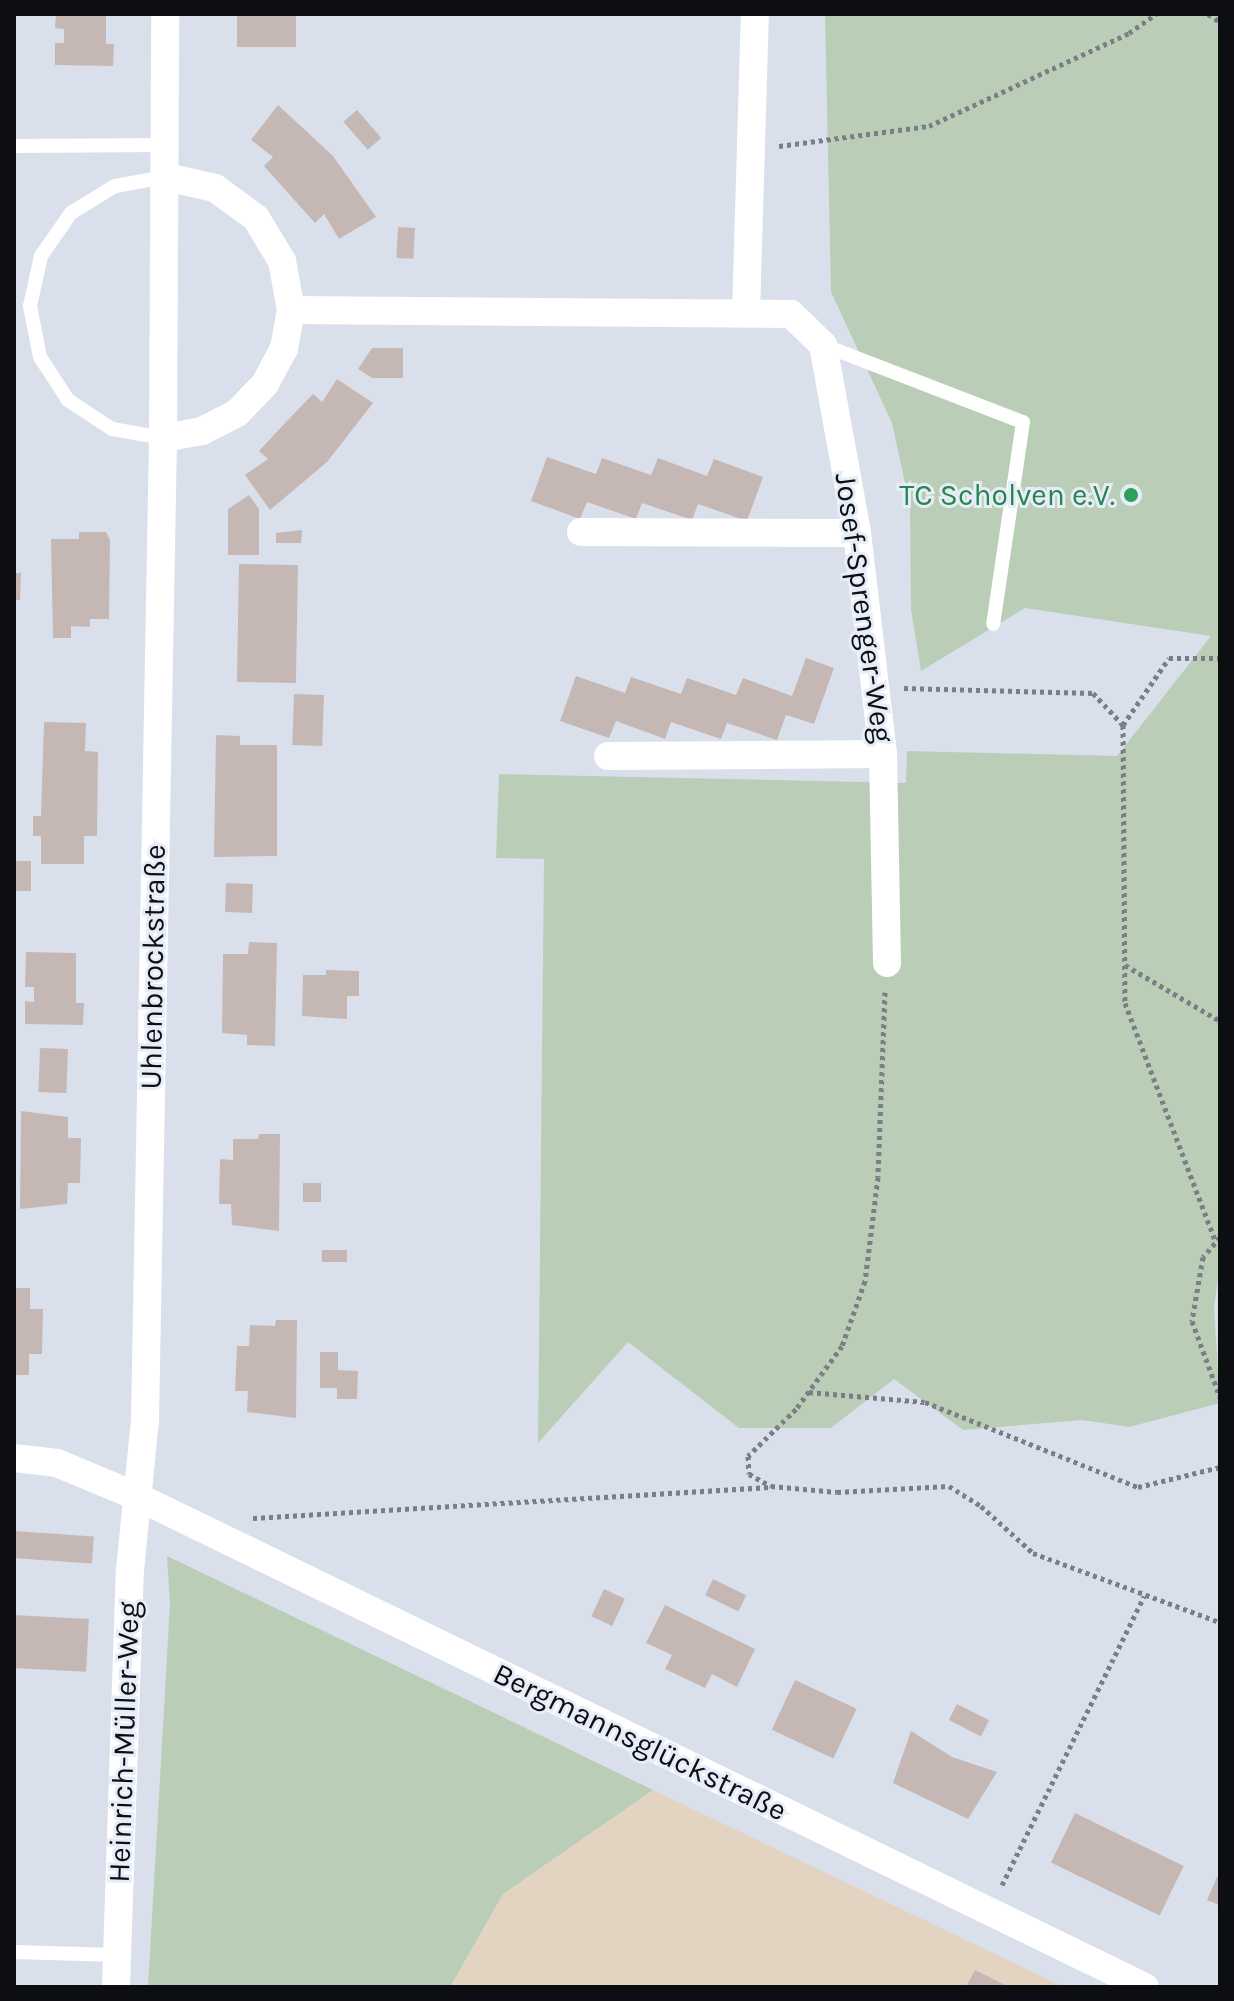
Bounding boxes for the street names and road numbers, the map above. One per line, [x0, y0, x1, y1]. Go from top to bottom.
street label: Josef-Sprenger-Weg [827, 471, 901, 745]
street label: Uhlenbrockstraße [133, 844, 173, 1090]
street label: Heinrich-Müller-Weg [101, 1601, 147, 1883]
street label: Bergmannsglückstraße [487, 1655, 793, 1829]

